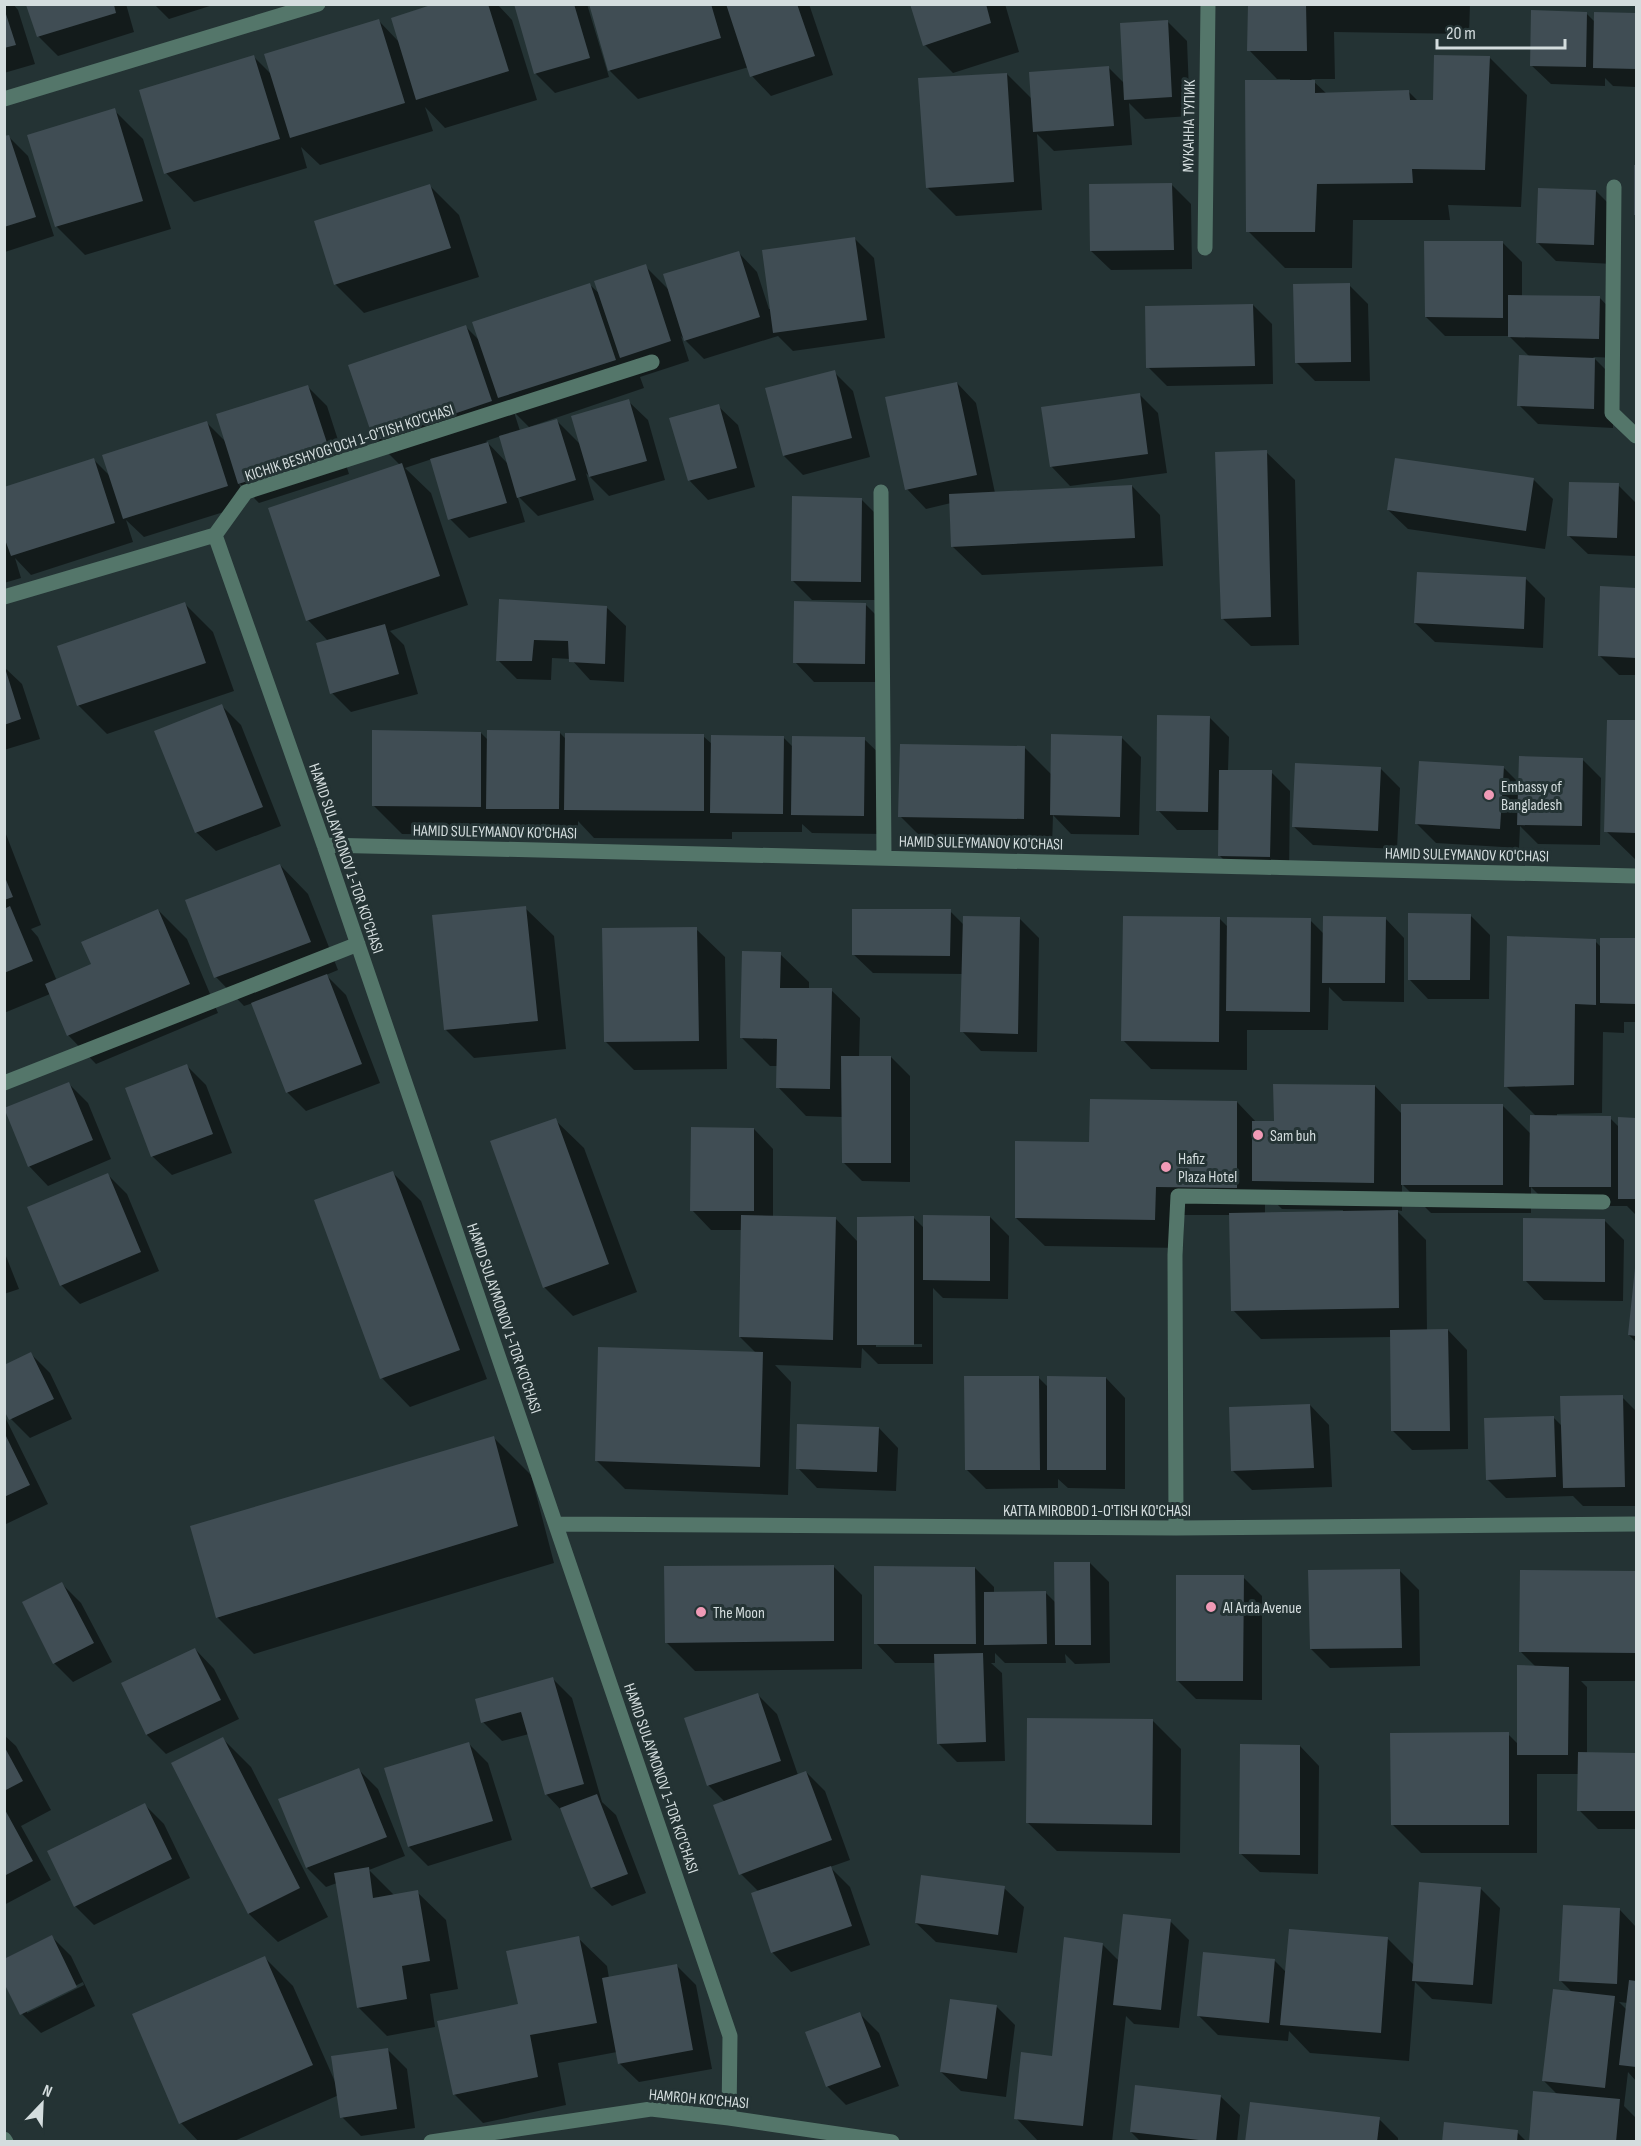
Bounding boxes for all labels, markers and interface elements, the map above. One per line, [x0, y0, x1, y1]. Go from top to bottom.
scale bar [1437, 12, 1564, 50]
text: 20 m [1446, 23, 1476, 44]
street label: МУКАННА ТУПИК [1179, 79, 1200, 173]
street label: KICHIK BESHYOG'OCH 1-O'TISH KO'CHASI [243, 401, 456, 486]
street label: HAMID SULAYMONOV 1-TOR KO'CHASI [304, 761, 387, 956]
place label: Embassy of Bangladesh [1501, 778, 1562, 815]
marker: Embassy of Bangladesh [1482, 788, 1496, 802]
street label: HAMID SULEYMANOV KO'CHASI [413, 822, 577, 843]
street label: HAMID SULEYMANOV KO'CHASI [899, 833, 1063, 854]
street label: HAMID SULEYMANOV KO'CHASI [1385, 845, 1549, 866]
place label: Sam buh [1270, 1127, 1316, 1146]
marker: Sam buh [1251, 1128, 1265, 1142]
place label: Hafiz Plaza Hotel [1178, 1150, 1237, 1187]
marker: Hafiz Plaza Hotel [1159, 1160, 1173, 1174]
street label: HAMID SULAYMONOV 1-TOR KO'CHASI [462, 1221, 545, 1416]
street label: KATTA MIROBOD 1-O'TISH KO'CHASI [1003, 1502, 1191, 1521]
place label: Al Arda Avenue [1222, 1599, 1302, 1618]
marker: Al Arda Avenue [1204, 1600, 1218, 1614]
place label: The Moon [713, 1604, 765, 1623]
marker: The Moon [694, 1605, 708, 1619]
street label: HAMID SULAYMONOV 1-TOR KO'CHASI [619, 1681, 702, 1876]
north arrow [12, 2074, 72, 2134]
text: N [40, 2081, 55, 2102]
street label: HAMROH KO'CHASI [648, 2086, 750, 2113]

